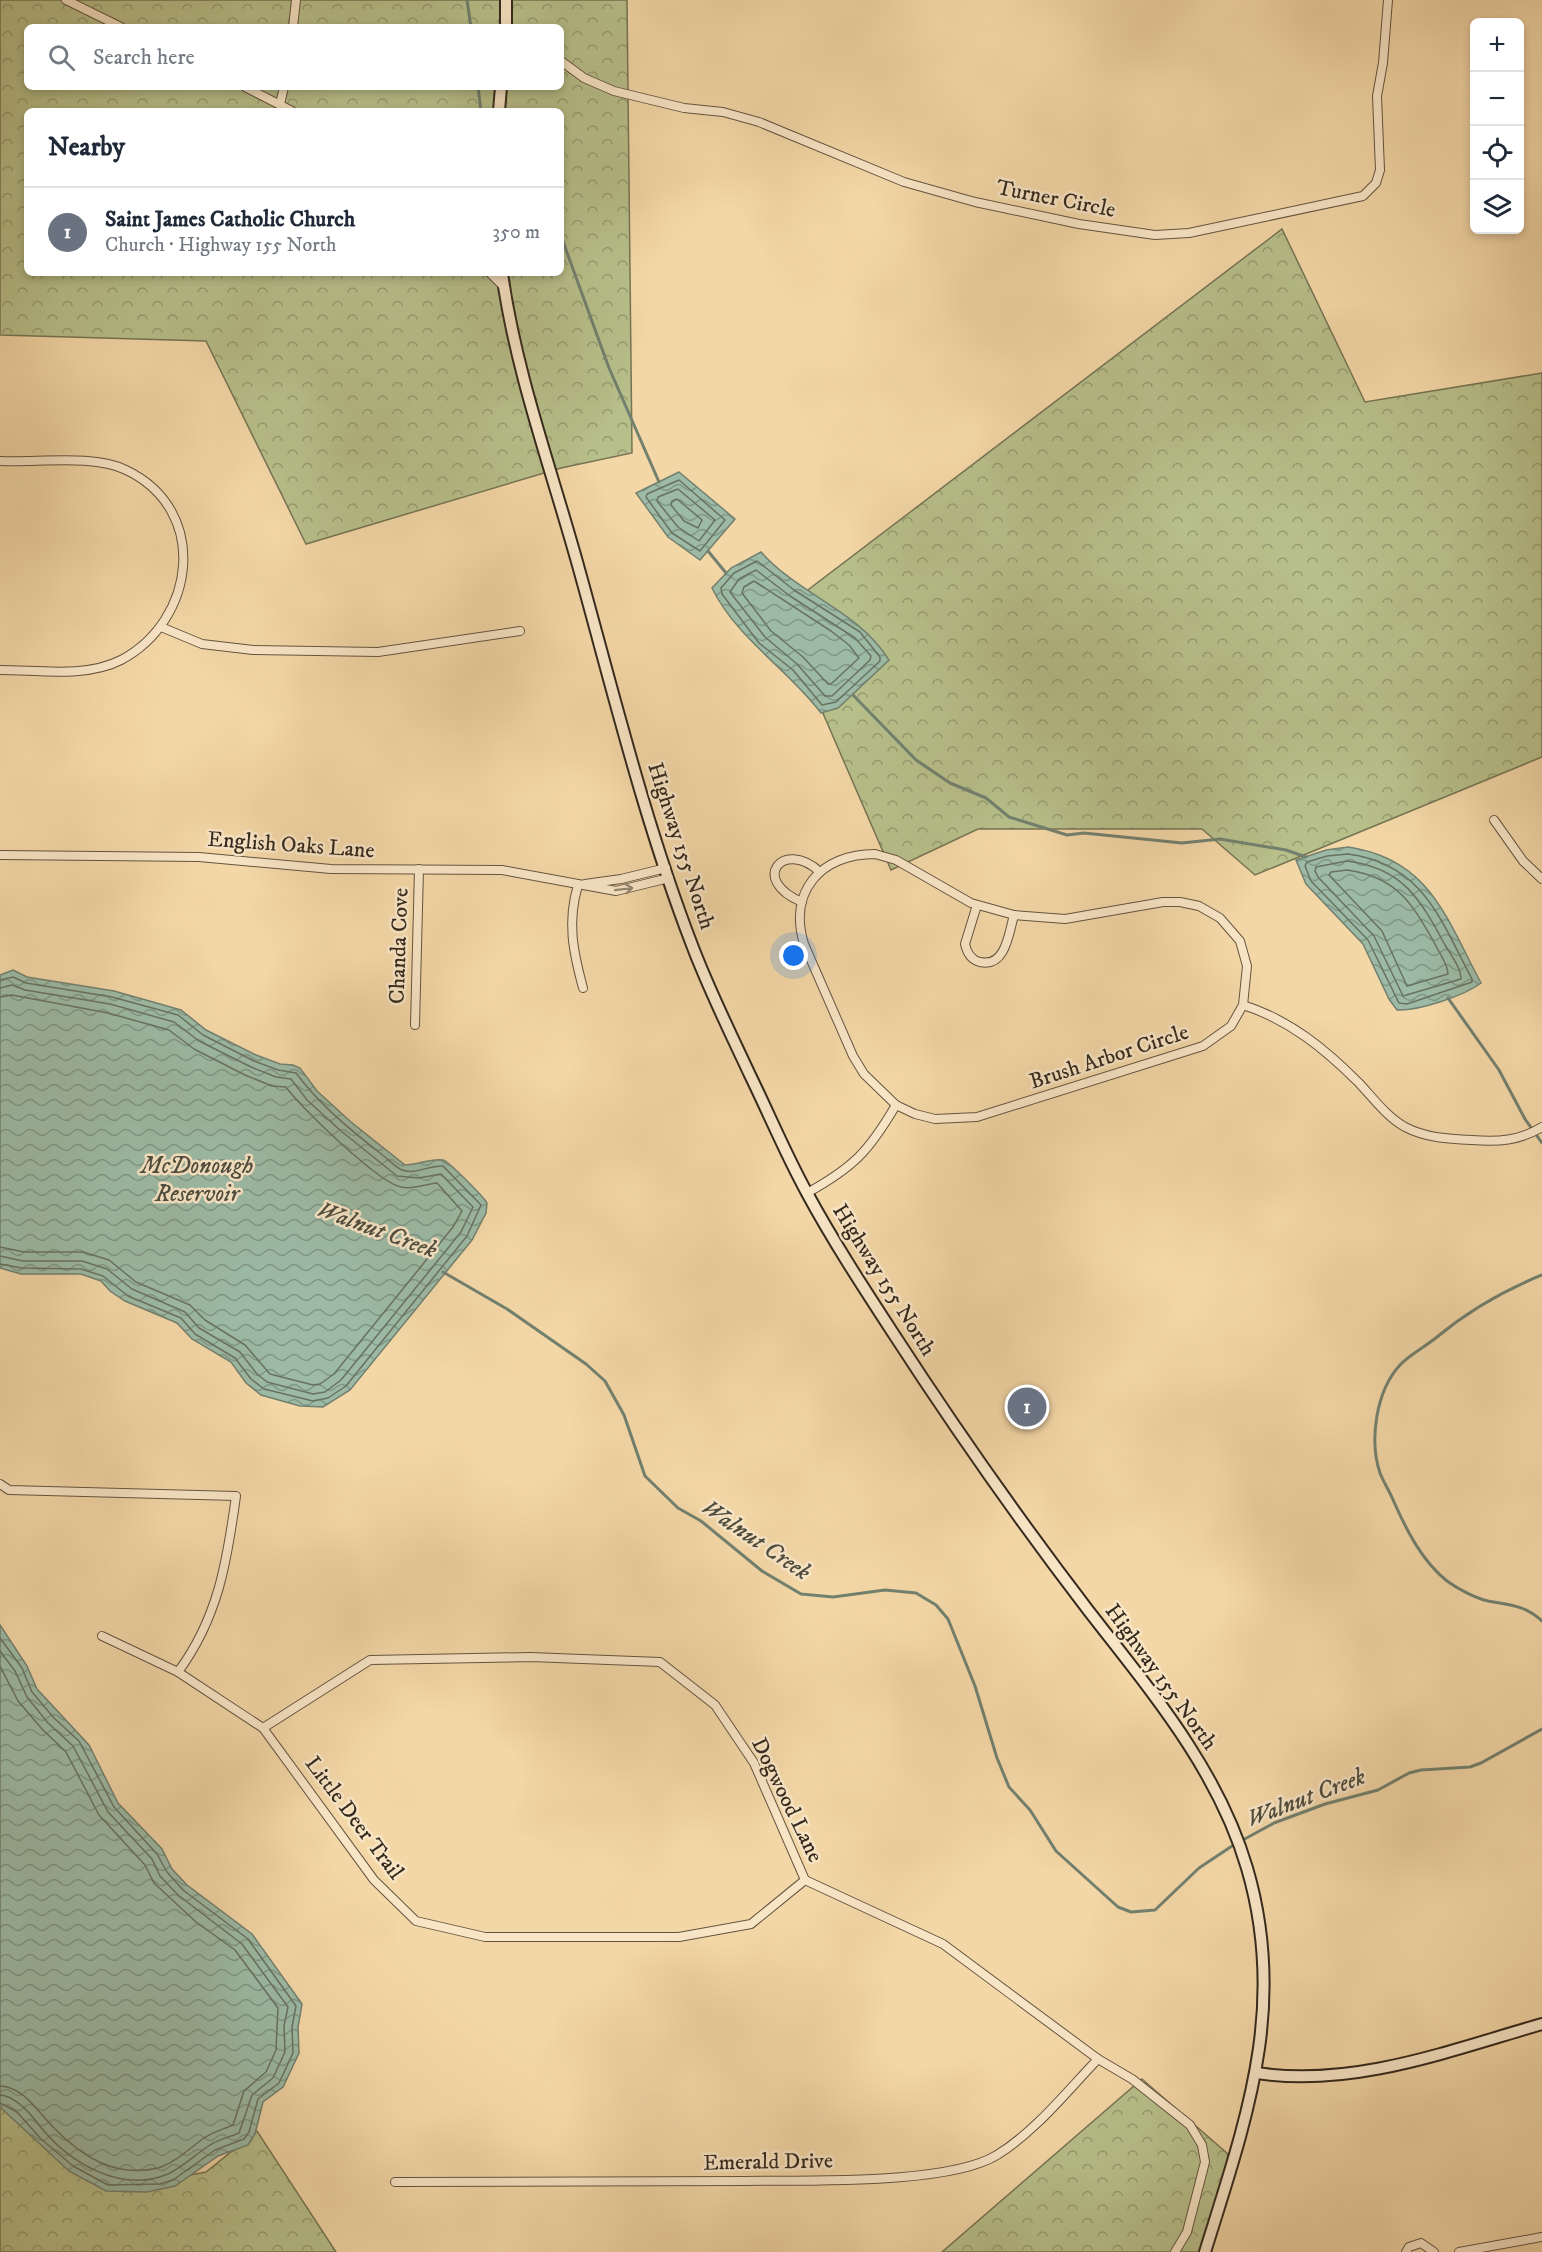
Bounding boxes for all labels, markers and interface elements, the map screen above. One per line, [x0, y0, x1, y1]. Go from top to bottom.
map controls [1470, 18, 1524, 234]
button: + [1470, 18, 1524, 72]
search box [24, 24, 564, 90]
icon: search [45, 41, 78, 74]
text: Search here [93, 44, 195, 71]
button: − [1470, 72, 1524, 126]
button: locate [1470, 126, 1524, 180]
text: Nearby [48, 131, 125, 164]
street label: Turner Circle [994, 174, 1118, 224]
button: layers [1470, 180, 1524, 234]
text: Saint James Catholic Church [105, 206, 355, 233]
text: 1 [64, 220, 71, 245]
text: 350 m [493, 220, 540, 245]
text: Church · Highway 155 North [105, 233, 337, 258]
street label: Highway 155 North [641, 759, 721, 933]
street label: English Oaks Lane [207, 826, 375, 864]
one-way arrow [613, 884, 633, 895]
street label: Chanda Cove [383, 888, 415, 1004]
your location [779, 941, 808, 970]
street label: Brush Arbor Circle [1026, 1019, 1192, 1095]
water label: McDonough Reservoir [139, 1151, 253, 1209]
water label: Walnut Creek [313, 1195, 441, 1265]
street label: Highway 155 North [826, 1199, 942, 1361]
pin: 1 [1008, 1384, 1046, 1430]
water label: Walnut Creek [696, 1493, 816, 1587]
street label: Highway 155 North [1099, 1599, 1223, 1756]
street label: Dogwood Lane [745, 1733, 829, 1867]
street label: Little Deer Trail [299, 1751, 409, 1885]
water label: Walnut Creek [1242, 1762, 1370, 1834]
street label: Emerald Drive [703, 2147, 833, 2177]

